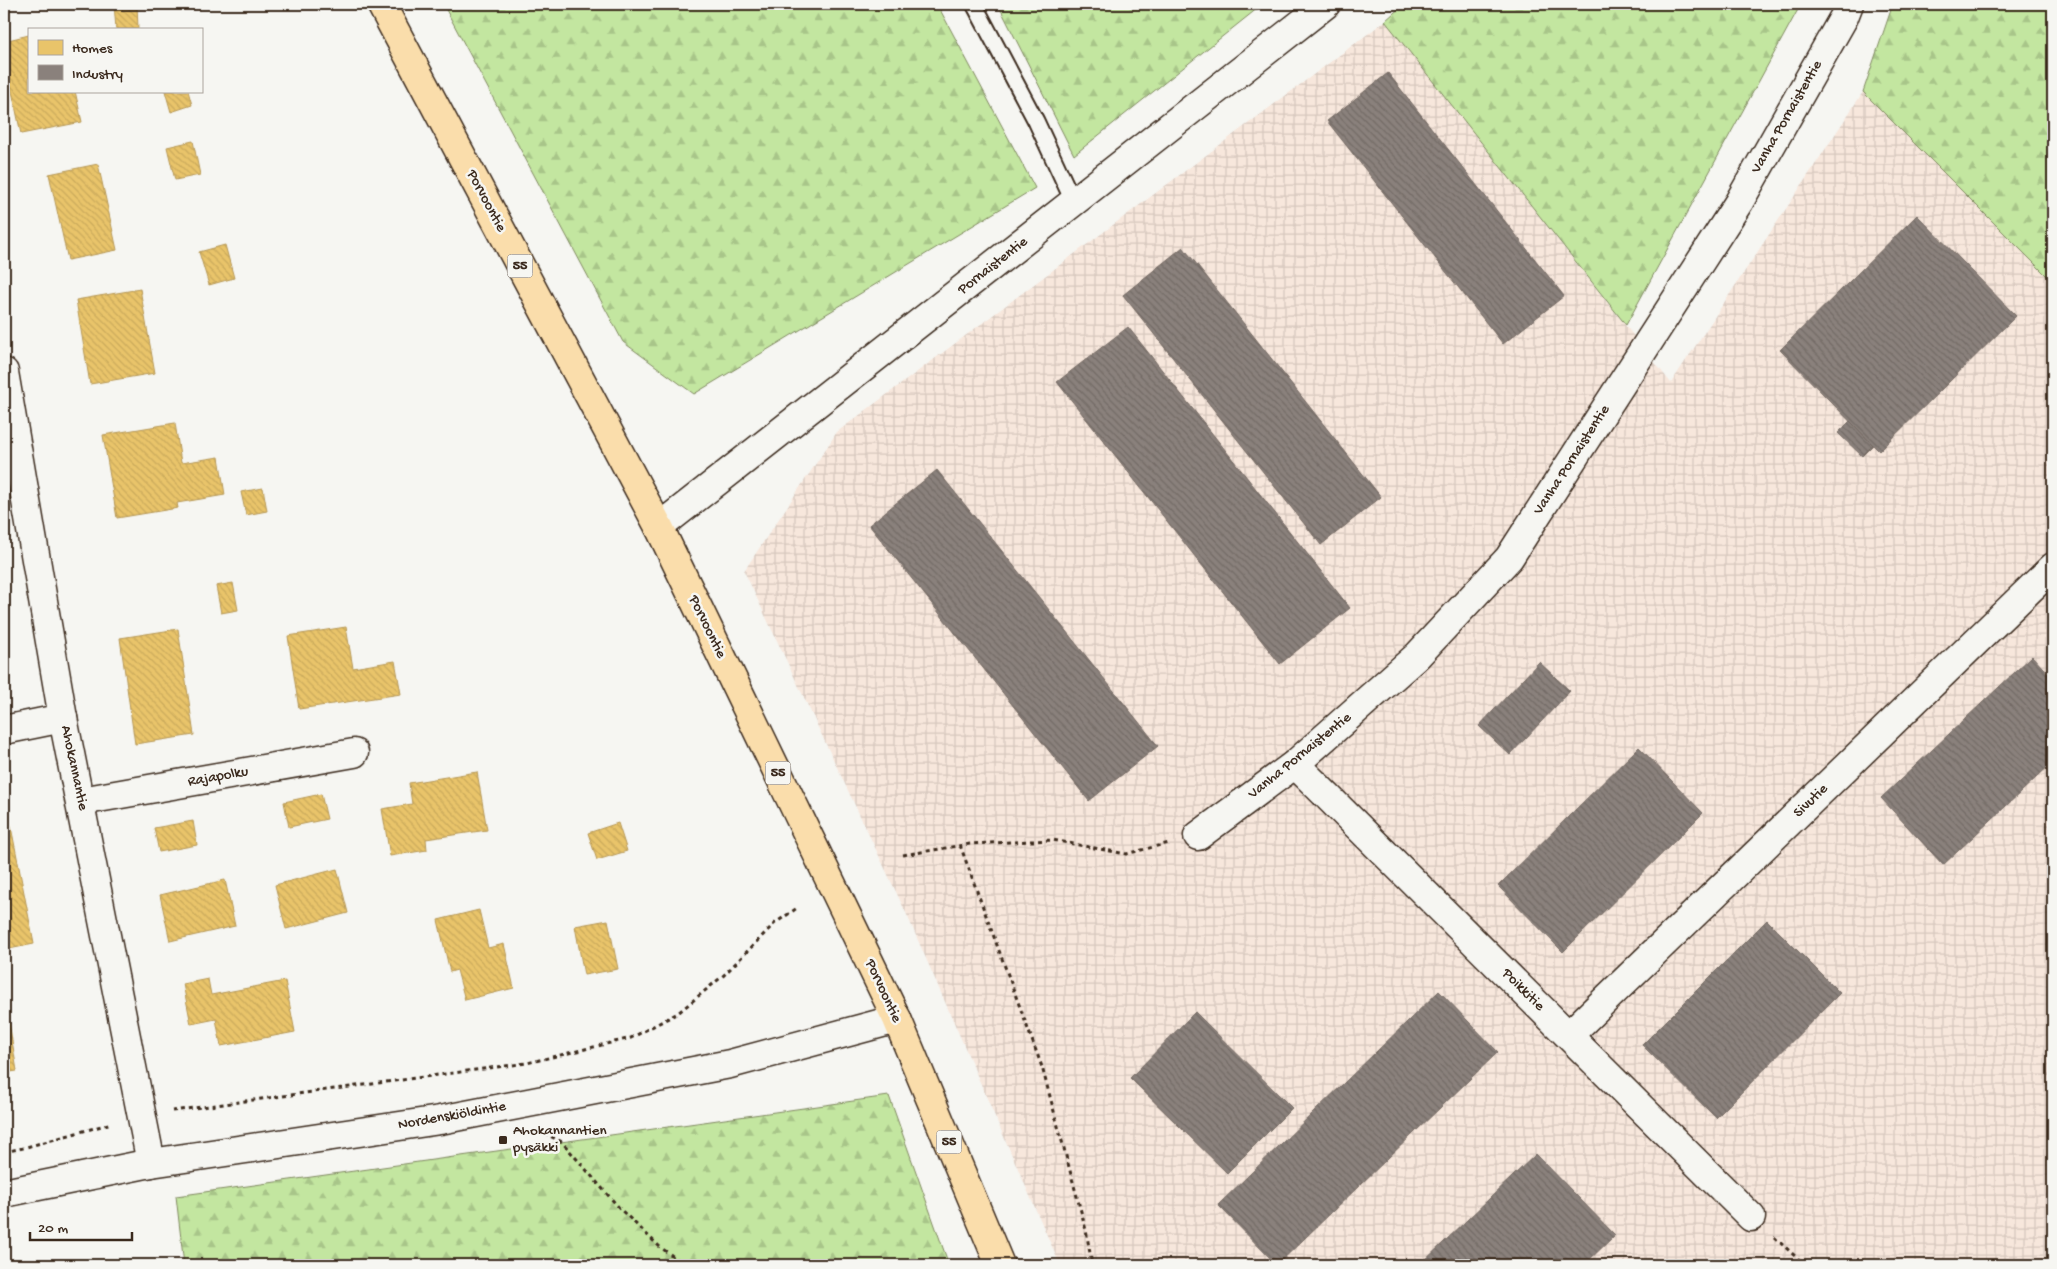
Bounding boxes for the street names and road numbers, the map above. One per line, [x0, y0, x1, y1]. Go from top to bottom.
street label: Vanha Pornaistentie [1747, 57, 1827, 178]
street label: Porvoontie [462, 166, 510, 235]
street label: Pornaistentie [954, 233, 1032, 299]
road number: 55 [508, 255, 532, 278]
street label: Vanha Pornaistentie [1529, 401, 1614, 519]
street label: Porvoontie [684, 592, 730, 662]
street label: Vanha Pornaistentie [1244, 709, 1355, 804]
street label: Ahokannantie [56, 724, 92, 812]
road number: 55 [766, 761, 790, 784]
street label: Rajapolku [186, 763, 250, 791]
street label: Sivutie [1790, 780, 1832, 822]
street label: Porvoontie [860, 956, 906, 1026]
street label: Poikkitie [1497, 964, 1548, 1015]
street label: Nordenskiöldintie [397, 1098, 508, 1134]
road number: 55 [936, 1130, 962, 1154]

